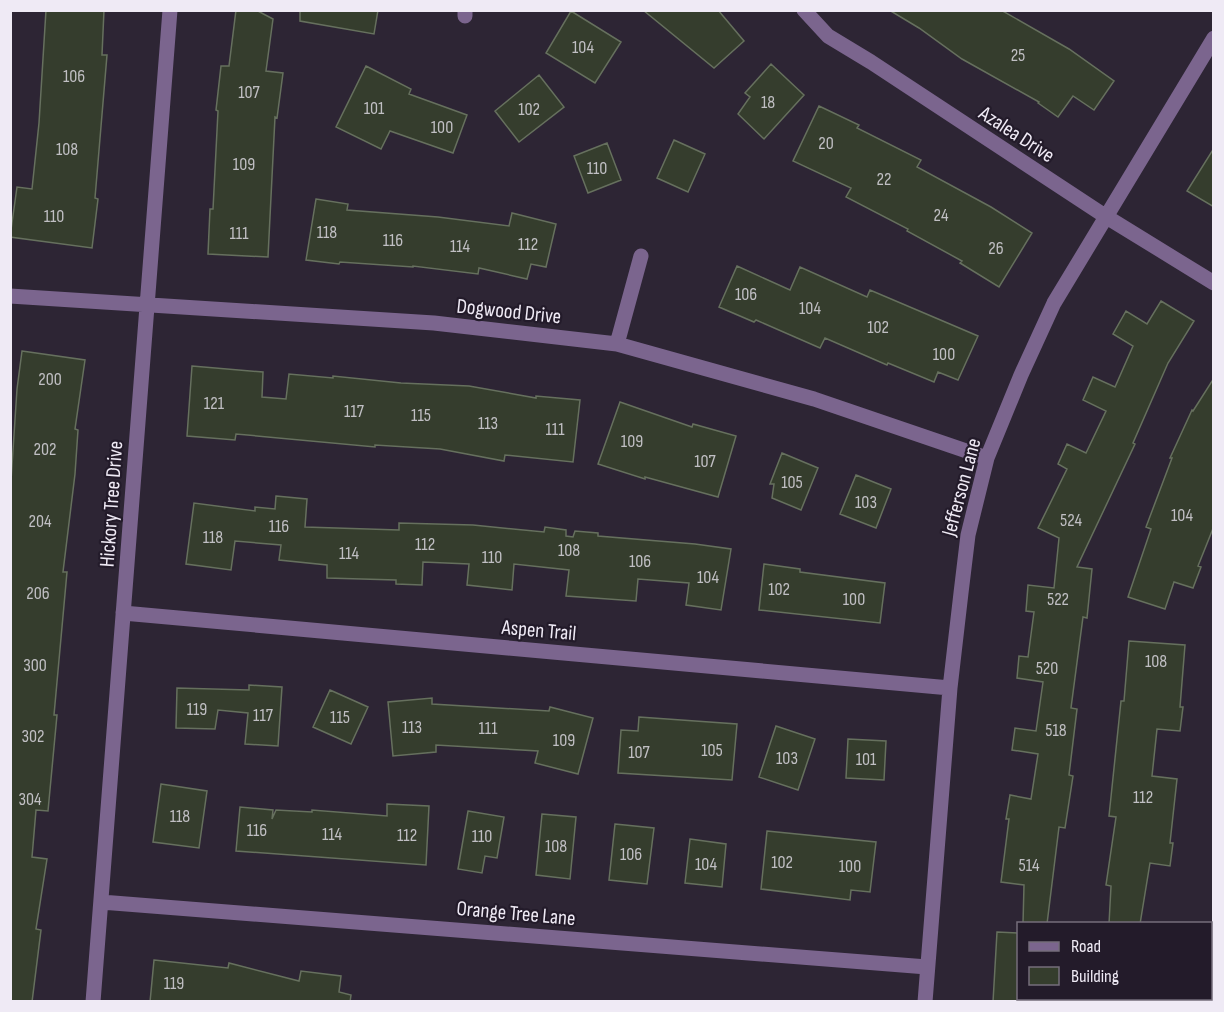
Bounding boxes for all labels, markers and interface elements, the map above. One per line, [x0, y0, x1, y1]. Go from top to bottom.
house number: 104 [572, 37, 594, 58]
house number: 25 [1011, 45, 1025, 66]
house number: 106 [63, 66, 85, 87]
house number: 107 [238, 82, 261, 103]
house number: 18 [761, 92, 775, 113]
house number: 101 [364, 98, 385, 119]
house number: 102 [518, 99, 540, 120]
street label: Azalea Drive [973, 100, 1059, 168]
house number: 100 [431, 117, 453, 138]
house number: 20 [818, 133, 834, 154]
house number: 108 [56, 139, 78, 160]
house number: 109 [233, 154, 255, 175]
house number: 110 [587, 158, 607, 179]
house number: 22 [877, 169, 891, 190]
house number: 24 [934, 205, 949, 226]
house number: 110 [44, 206, 64, 227]
house number: 118 [317, 222, 337, 243]
house number: 111 [230, 223, 249, 244]
house number: 116 [383, 230, 403, 251]
house number: 112 [518, 234, 538, 255]
house number: 114 [450, 236, 471, 257]
house number: 26 [988, 238, 1004, 259]
house number: 106 [735, 284, 757, 305]
street label: Dogwood Drive [455, 294, 563, 329]
house number: 104 [799, 298, 821, 319]
house number: 102 [867, 317, 889, 338]
house number: 100 [933, 344, 955, 365]
house number: 200 [38, 369, 62, 390]
house number: 121 [204, 393, 225, 414]
house number: 117 [344, 401, 365, 422]
house number: 115 [411, 405, 431, 426]
house number: 113 [478, 413, 498, 434]
house number: 111 [546, 419, 565, 440]
house number: 109 [621, 431, 643, 452]
street label: Jefferson Lane [936, 435, 987, 540]
house number: 202 [34, 439, 56, 460]
street label: Hickory Tree Drive [95, 440, 128, 568]
house number: 107 [694, 451, 717, 472]
house number: 105 [781, 472, 803, 493]
house number: 103 [855, 492, 877, 513]
house number: 104 [1171, 505, 1193, 526]
house number: 524 [1060, 510, 1082, 531]
house number: 204 [29, 511, 52, 532]
house number: 116 [269, 516, 289, 537]
house number: 118 [203, 527, 223, 548]
house number: 112 [415, 534, 435, 555]
house number: 108 [558, 540, 580, 561]
house number: 114 [339, 543, 360, 564]
house number: 110 [482, 547, 502, 568]
house number: 106 [629, 551, 651, 572]
house number: 104 [697, 567, 719, 588]
house number: 102 [768, 579, 790, 600]
house number: 206 [26, 583, 50, 604]
house number: 100 [843, 589, 865, 610]
house number: 522 [1047, 589, 1069, 610]
street label: Aspen Trail [500, 615, 577, 646]
house number: 108 [1145, 651, 1167, 672]
house number: 300 [23, 655, 47, 676]
house number: 520 [1036, 658, 1058, 679]
house number: 119 [187, 699, 207, 720]
house number: 117 [253, 705, 274, 726]
house number: 115 [330, 707, 350, 728]
house number: 113 [402, 717, 422, 738]
house number: 111 [479, 718, 498, 739]
house number: 518 [1045, 720, 1067, 741]
house number: 302 [22, 726, 45, 747]
house number: 109 [553, 730, 575, 751]
house number: 105 [701, 740, 723, 761]
house number: 107 [628, 742, 651, 763]
house number: 103 [776, 748, 798, 769]
house number: 101 [856, 749, 877, 770]
house number: 112 [1133, 787, 1153, 808]
house number: 304 [18, 789, 42, 810]
house number: 118 [170, 806, 190, 827]
house number: 116 [247, 820, 267, 841]
house number: 114 [322, 824, 343, 845]
house number: 112 [397, 825, 417, 846]
house number: 110 [472, 826, 492, 847]
house number: 108 [545, 836, 567, 857]
house number: 106 [620, 844, 642, 865]
house number: 102 [771, 852, 793, 873]
house number: 104 [695, 854, 717, 875]
house number: 514 [1018, 855, 1040, 876]
house number: 100 [839, 856, 861, 877]
street label: Orange Tree Lane [455, 896, 577, 931]
legend [1017, 922, 1212, 1000]
text: Road [1071, 936, 1101, 957]
text: Building [1071, 966, 1119, 987]
house number: 119 [164, 973, 184, 994]

